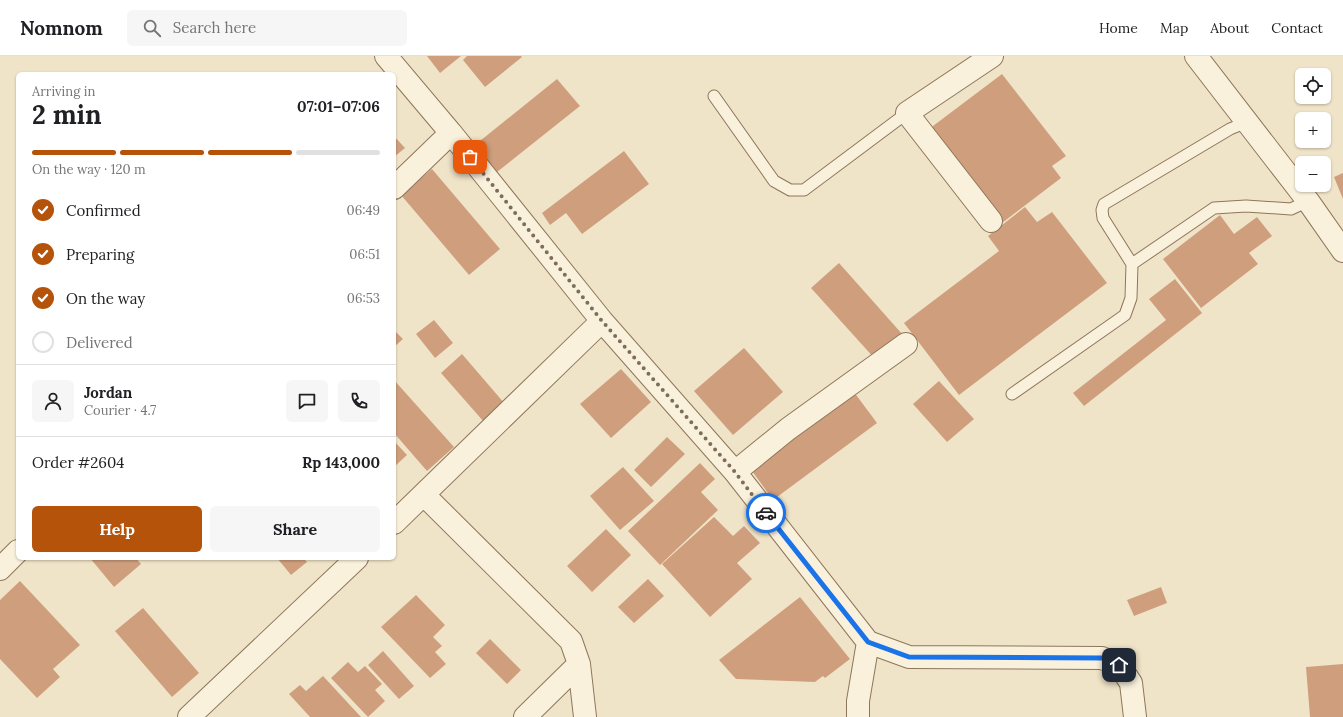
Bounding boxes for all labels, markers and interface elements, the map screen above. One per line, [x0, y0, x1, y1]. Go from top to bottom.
search box [127, 10, 407, 46]
text: Nomnom [20, 16, 103, 40]
icon: search [141, 17, 163, 39]
text: Search here [173, 18, 256, 37]
text: Home [1099, 19, 1138, 37]
text: Map [1160, 19, 1188, 37]
text: About [1210, 19, 1249, 37]
text: Contact [1271, 19, 1323, 37]
map controls [1295, 68, 1331, 192]
button: locate [1295, 68, 1331, 104]
text: Arriving in [32, 83, 95, 100]
text: 07:01–07:06 [297, 97, 380, 116]
text: 2 min [32, 98, 102, 131]
button: + [1295, 112, 1331, 148]
pin [453, 140, 487, 174]
icon: bag [459, 146, 481, 168]
button: − [1295, 156, 1331, 192]
text: On the way · 120 m [32, 161, 146, 178]
icon: check [32, 199, 54, 221]
text: Confirmed [66, 201, 141, 220]
text: 06:49 [347, 202, 380, 219]
icon: check [32, 243, 54, 265]
text: Preparing [66, 245, 134, 264]
text: 06:51 [349, 246, 380, 263]
icon: check [32, 287, 54, 309]
text: On the way [66, 289, 145, 308]
text: 06:53 [347, 290, 380, 307]
text: Delivered [66, 333, 133, 352]
button: person [32, 380, 74, 422]
button: chat [286, 380, 328, 422]
button: phone [338, 380, 380, 422]
text: Jordan [84, 383, 132, 402]
text: Courier · 4.7 [84, 402, 156, 419]
text: Order #2604 [32, 453, 124, 472]
text: Rp 143,000 [302, 453, 380, 472]
courier [746, 493, 786, 533]
icon: car [755, 502, 777, 524]
button: Help [32, 506, 202, 552]
button: Share [210, 506, 380, 552]
pin [1102, 648, 1136, 682]
icon: home [1108, 654, 1130, 676]

